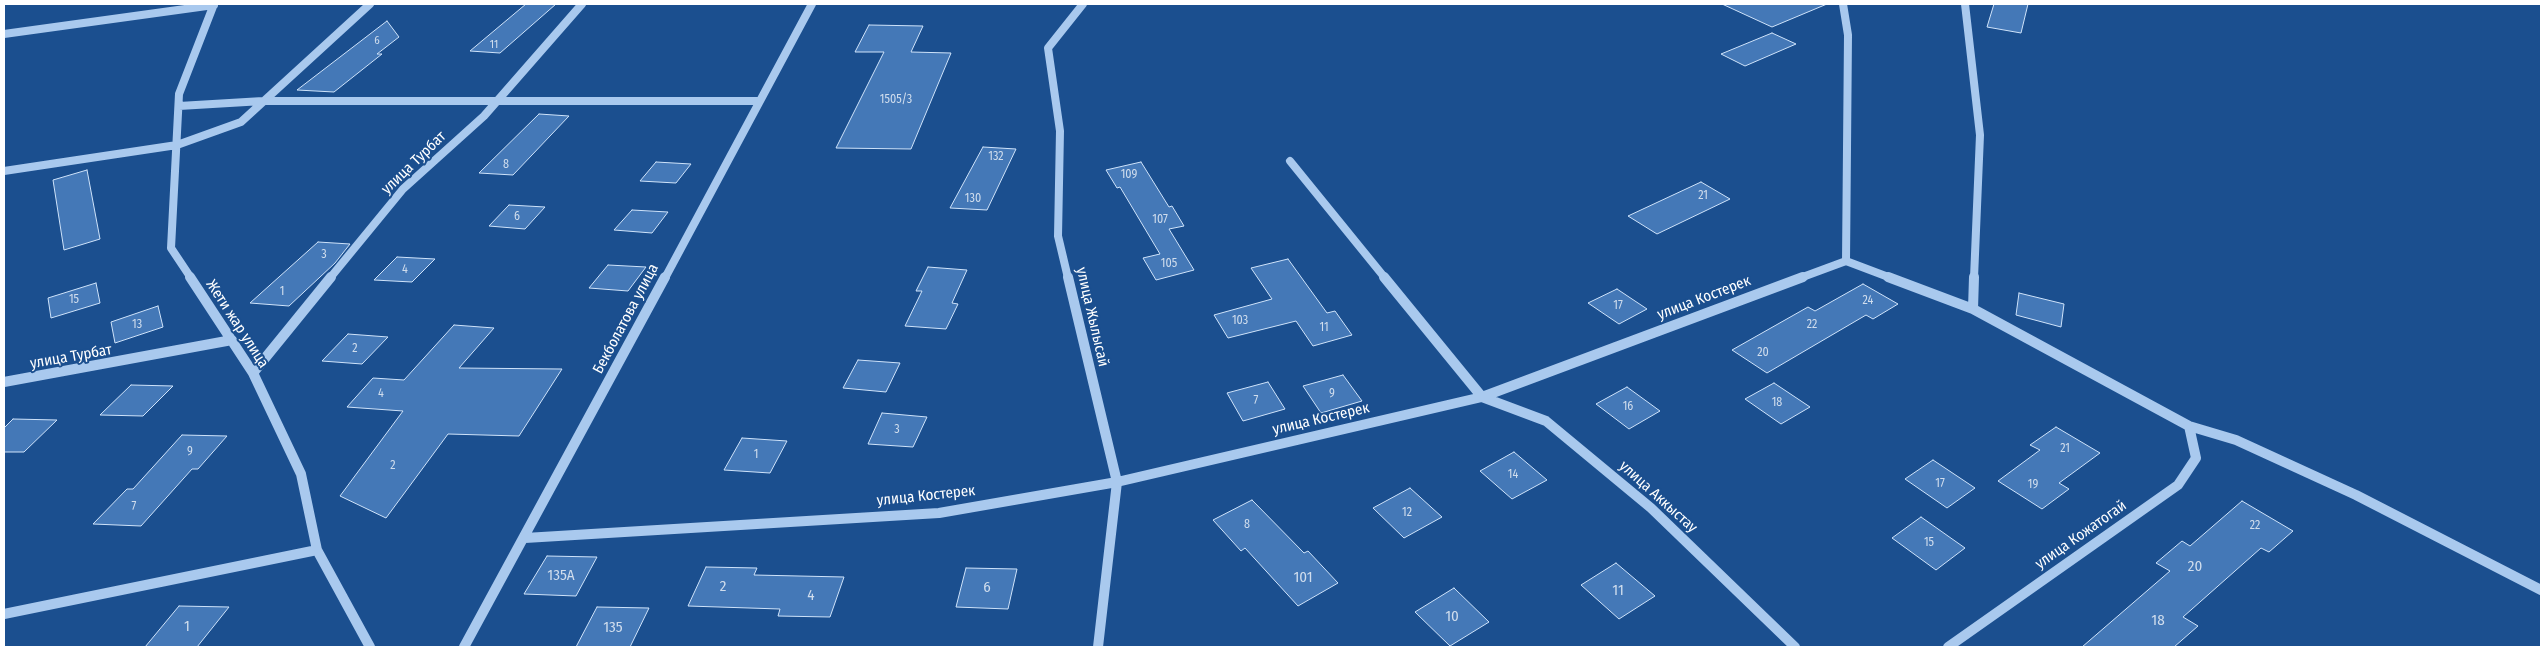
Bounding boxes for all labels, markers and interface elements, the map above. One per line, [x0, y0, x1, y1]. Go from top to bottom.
house number: 6 [374, 34, 380, 48]
house number: 11 [490, 38, 498, 52]
house number: 1505/3 [880, 93, 912, 107]
street label: улица Турбат [378, 128, 450, 198]
house number: 132 [988, 150, 1004, 164]
house number: 8 [503, 158, 509, 172]
house number: 109 [1121, 168, 1137, 182]
house number: 21 [1698, 189, 1708, 203]
house number: 130 [965, 192, 981, 206]
house number: 6 [514, 210, 520, 224]
house number: 107 [1152, 213, 1168, 227]
house number: 3 [321, 248, 327, 262]
house number: 105 [1161, 257, 1177, 271]
street label: Бекболатова улица [589, 261, 663, 377]
house number: 4 [402, 263, 408, 277]
street label: улица Жылысай [1072, 265, 1112, 369]
street label: улица Костерек [1655, 272, 1753, 324]
street label: Жети жар улица [202, 277, 272, 371]
house number: 1 [280, 285, 284, 299]
house number: 15 [69, 293, 79, 307]
house number: 24 [1863, 294, 1873, 308]
house number: 17 [1613, 299, 1623, 313]
house number: 103 [1232, 314, 1248, 328]
house number: 13 [132, 318, 142, 332]
house number: 22 [1807, 318, 1817, 332]
house number: 11 [1319, 321, 1329, 335]
street label: улица Турбат [29, 341, 113, 373]
house number: 2 [352, 342, 358, 356]
house number: 20 [1757, 346, 1769, 360]
house number: 4 [378, 387, 384, 401]
house number: 9 [1329, 387, 1335, 401]
house number: 7 [1254, 394, 1258, 408]
house number: 18 [1772, 396, 1782, 410]
street label: улица Костерек [1271, 399, 1371, 439]
house number: 16 [1623, 400, 1633, 414]
house number: 3 [894, 423, 900, 437]
house number: 21 [2060, 442, 2070, 456]
house number: 9 [187, 445, 193, 459]
house number: 1 [754, 448, 758, 462]
street label: улица Аккыстау [1615, 457, 1701, 537]
house number: 2 [390, 459, 396, 473]
house number: 14 [1508, 468, 1518, 482]
house number: 17 [1935, 477, 1945, 491]
house number: 19 [2028, 478, 2038, 492]
street label: улица Костерек [876, 482, 976, 510]
street label: улица Кожатогай [2032, 497, 2130, 573]
house number: 7 [132, 500, 136, 514]
house number: 12 [1402, 506, 1412, 520]
house number: 8 [1244, 518, 1250, 532]
house number: 22 [2250, 519, 2260, 533]
house number: 15 [1924, 536, 1934, 550]
house number: 20 [2188, 558, 2202, 576]
house number: 135А [547, 567, 575, 585]
house number: 101 [1293, 569, 1313, 587]
house number: 2 [720, 578, 726, 596]
house number: 6 [983, 579, 991, 597]
house number: 11 [1612, 582, 1624, 600]
house number: 4 [807, 587, 815, 605]
house number: 10 [1445, 608, 1459, 626]
house number: 18 [2151, 612, 2165, 630]
house number: 1 [184, 618, 190, 636]
house number: 135 [603, 619, 623, 637]

